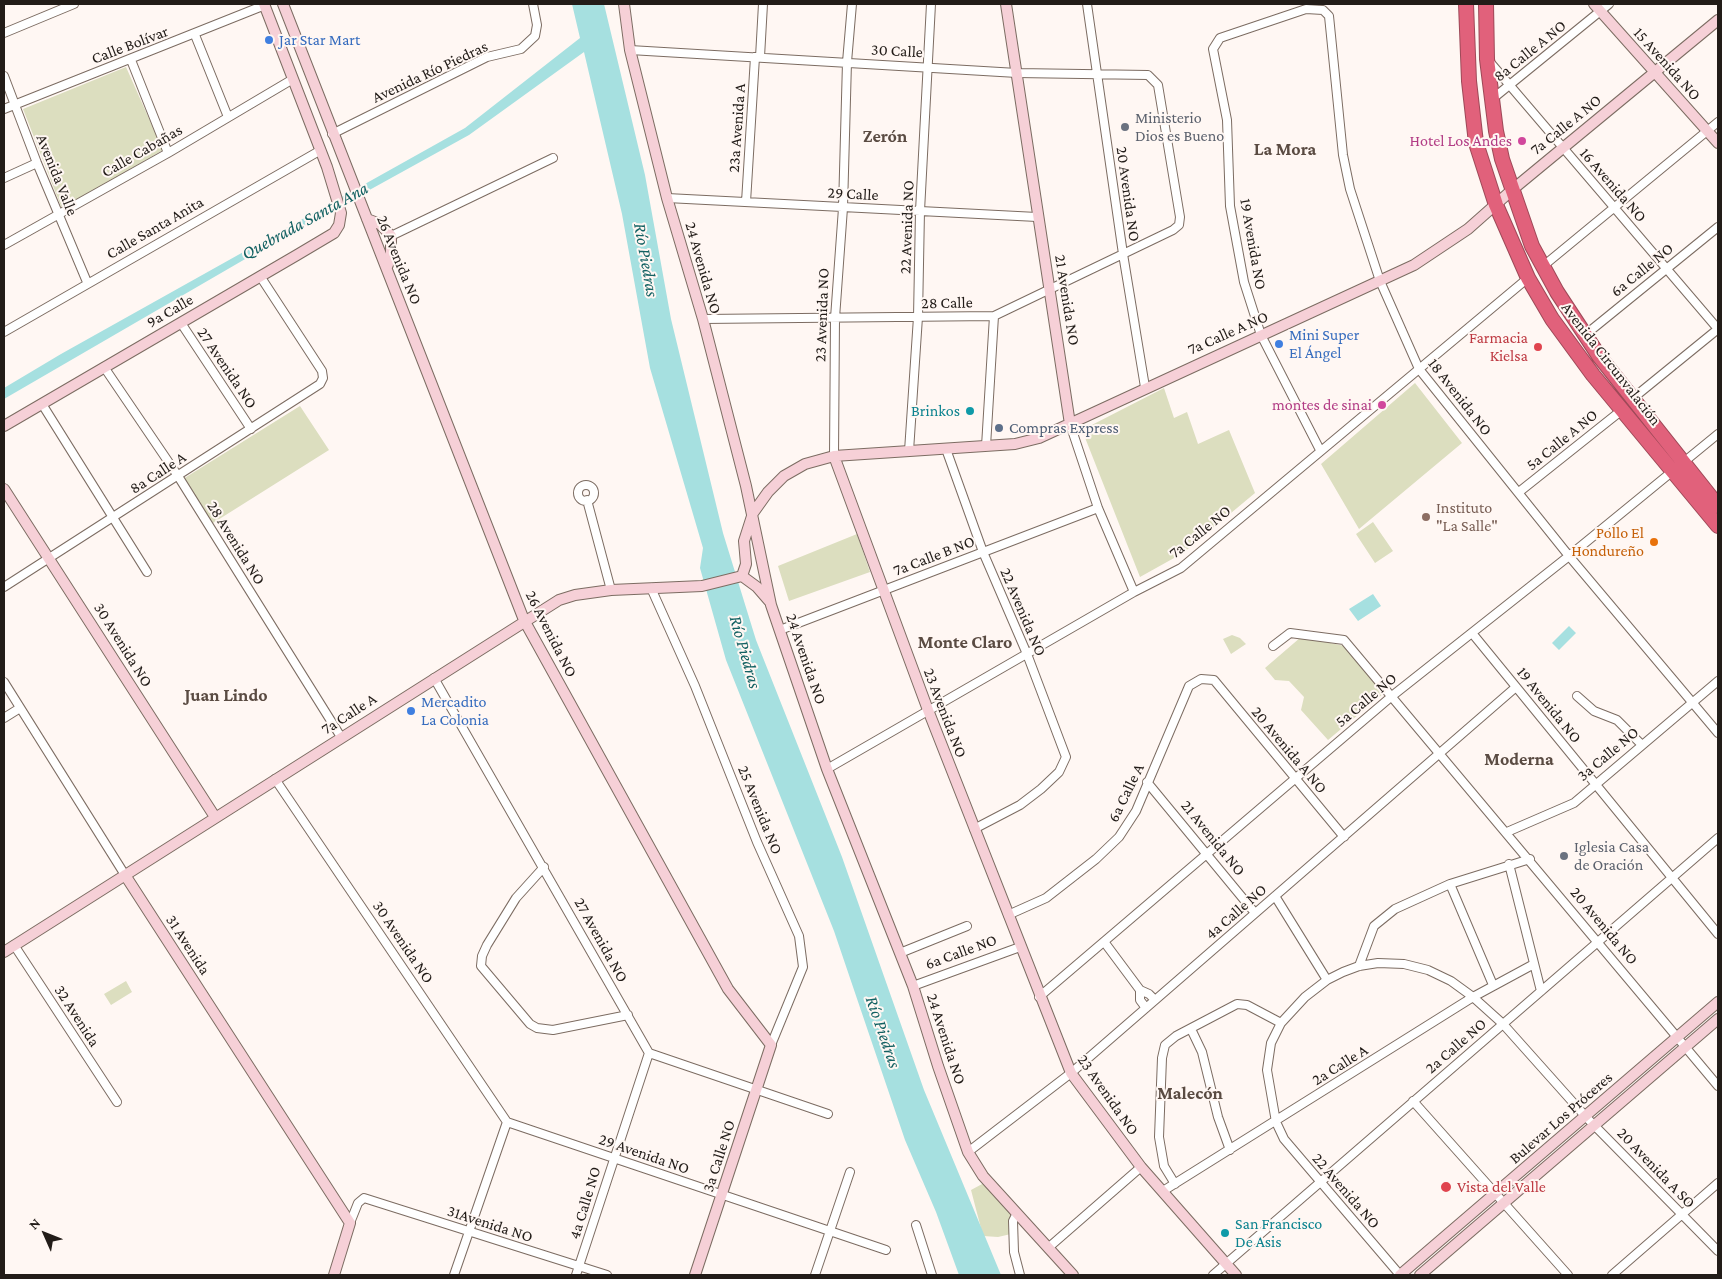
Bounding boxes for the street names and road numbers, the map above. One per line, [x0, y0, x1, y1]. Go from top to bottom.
street label: 8a Calle A NO [1490, 16, 1570, 86]
street label: Calle Bolívar [89, 22, 171, 68]
street label: 15 Avenida NO [1629, 23, 1705, 105]
street label: Avenida Río Piedras [369, 37, 491, 107]
street label: 30 Calle [871, 40, 923, 62]
street label: 23a Avenida A [724, 83, 750, 173]
street label: 7a Calle A NO [1527, 91, 1605, 159]
street label: Calle Cabañas [98, 120, 186, 182]
street label: Avenida Valle [32, 132, 82, 218]
street label: 16 Avenida NO [1575, 144, 1651, 226]
street label: 20 Avenida NO [1112, 145, 1144, 243]
street label: 22 Avenida NO [896, 180, 918, 274]
street label: 29 Calle [827, 183, 879, 205]
street label: Calle Santa Anita [103, 192, 207, 264]
street label: 19 Avenida NO [1236, 197, 1270, 291]
street label: 26 Avenida NO [372, 213, 426, 307]
street label: 24 Avenida NO [681, 220, 725, 316]
street label: 6a Calle NO [1607, 239, 1677, 301]
street label: 21 Avenida NO [1050, 253, 1084, 347]
street label: 23 Avenida NO [811, 268, 833, 362]
street label: 9a Calle [143, 290, 197, 332]
street label: 28 Calle [921, 293, 973, 313]
street label: Avenida Circunvalación [1557, 299, 1665, 429]
street label: 7a Calle A NO [1185, 307, 1271, 359]
street label: 27 Avenida NO [193, 324, 261, 412]
street label: 18 Avenida NO [1424, 355, 1496, 439]
street label: 5a Calle A NO [1522, 405, 1602, 475]
street label: 8a Calle A [126, 448, 190, 498]
street label: 28 Avenida NO [203, 498, 269, 588]
street label: 7a Calle NO [1165, 501, 1235, 563]
street label: 7a Calle B NO [891, 532, 977, 580]
street label: 22 Avenida NO [996, 565, 1050, 659]
street label: 26 Avenida NO [521, 587, 581, 681]
street label: 30 Avenida NO [90, 599, 156, 691]
street label: 24 Avenida NO [782, 611, 830, 707]
street label: 19 Avenida NO [1512, 663, 1586, 747]
street label: 23 Avenida NO [919, 666, 971, 760]
street label: 5a Calle NO [1331, 669, 1401, 731]
street label: 7a Calle A [318, 689, 380, 739]
street label: 20 Avenida A NO [1247, 703, 1331, 797]
street label: 3a Calle NO [1573, 723, 1643, 785]
street label: 6a Calle A [1104, 761, 1148, 825]
street label: 25 Avenida NO [733, 763, 787, 857]
street label: 21 Avenida NO [1177, 796, 1249, 880]
street label: 4a Calle NO [1201, 880, 1271, 944]
street label: 20 Avenida NO [1566, 883, 1642, 969]
street label: 27 Avenida NO [570, 894, 632, 986]
street label: 30 Avenida NO [368, 897, 438, 987]
street label: 31 Avenida [162, 911, 214, 979]
street label: 6a Calle NO [922, 930, 1000, 974]
street label: 32 Avenida [50, 982, 104, 1050]
street label: 24 Avenida NO [922, 991, 970, 1087]
street label: 2a Calle NO [1422, 1014, 1490, 1078]
street label: 2a Calle A [1308, 1040, 1372, 1090]
street label: 23 Avenida NO [1073, 1051, 1143, 1139]
street label: Bulevar Los Próceres [1505, 1068, 1617, 1168]
street label: 3a Calle NO [698, 1118, 740, 1194]
street label: 20 Avenida A SO [1613, 1124, 1699, 1212]
street label: 29 Avenida NO [596, 1130, 692, 1178]
street label: 22 Avenida NO [1308, 1149, 1384, 1233]
street label: 4a Calle NO [565, 1164, 605, 1242]
street label: 31Avenida NO [445, 1201, 535, 1247]

